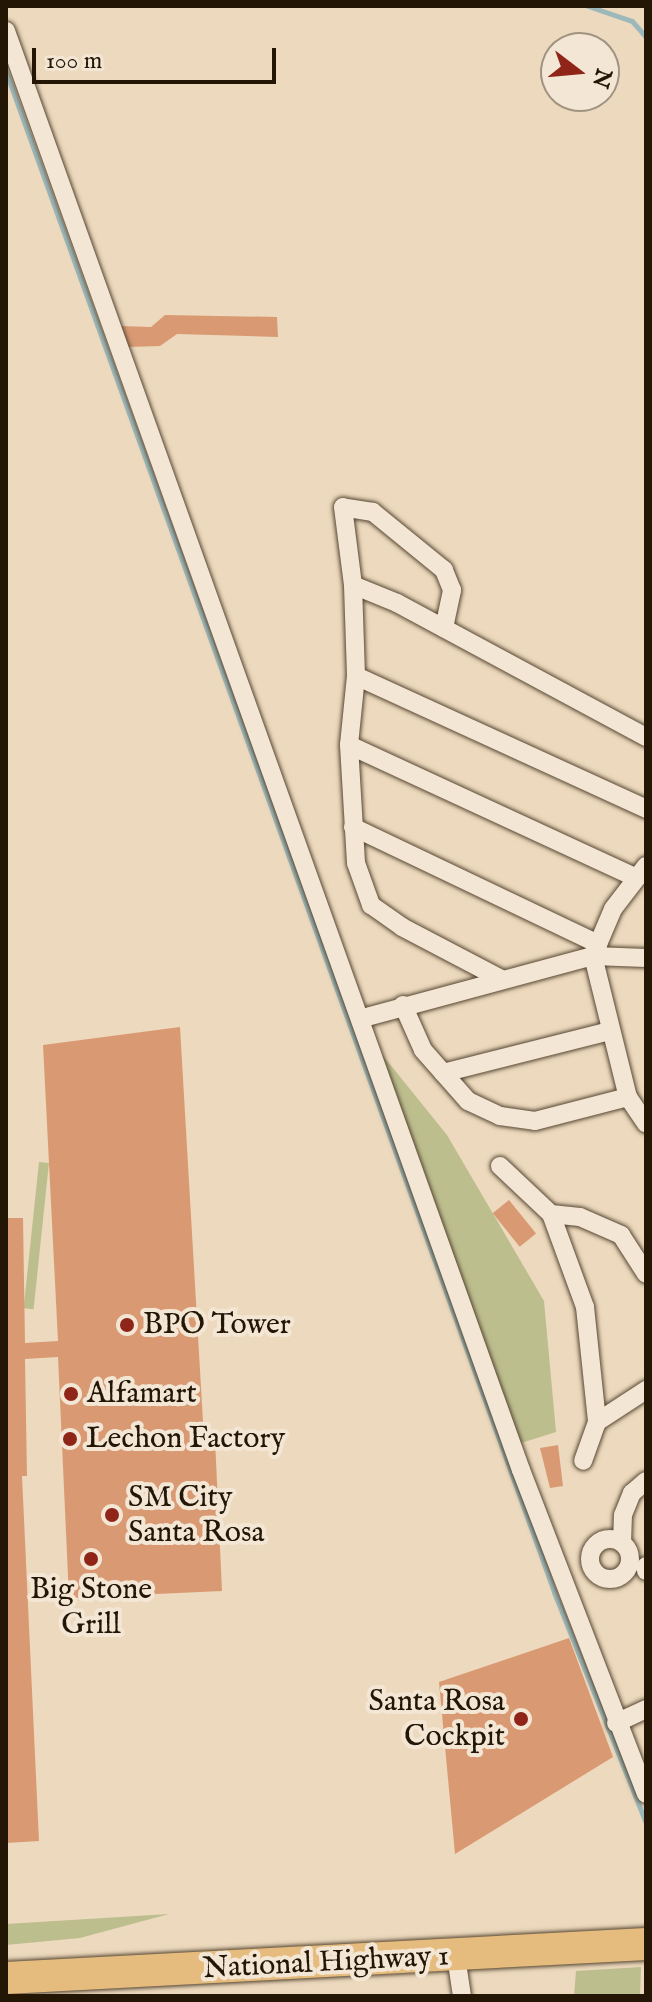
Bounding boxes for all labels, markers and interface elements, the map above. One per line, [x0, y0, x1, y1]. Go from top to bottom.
scale bar [36, 32, 280, 82]
north arrow [540, 32, 620, 112]
text: 100 m [46, 46, 102, 77]
text: N [585, 65, 617, 91]
place label: BPO Tower [143, 1307, 291, 1343]
marker: BPO Tower [118, 1316, 136, 1334]
place label: Alfamart [87, 1376, 197, 1412]
marker: Alfamart [62, 1385, 80, 1403]
place label: Lechon Factory [86, 1421, 285, 1457]
marker: Lechon Factory [61, 1430, 79, 1448]
place label: SM City Santa Rosa [128, 1480, 264, 1550]
marker: SM City Santa Rosa [103, 1506, 121, 1524]
marker: Big Stone Grill [82, 1550, 100, 1568]
place label: Big Stone Grill [30, 1572, 152, 1642]
place label: Santa Rosa Cockpit [369, 1684, 505, 1754]
marker: Santa Rosa Cockpit [512, 1710, 530, 1728]
street label: National Highway 1 [202, 1939, 450, 1987]

